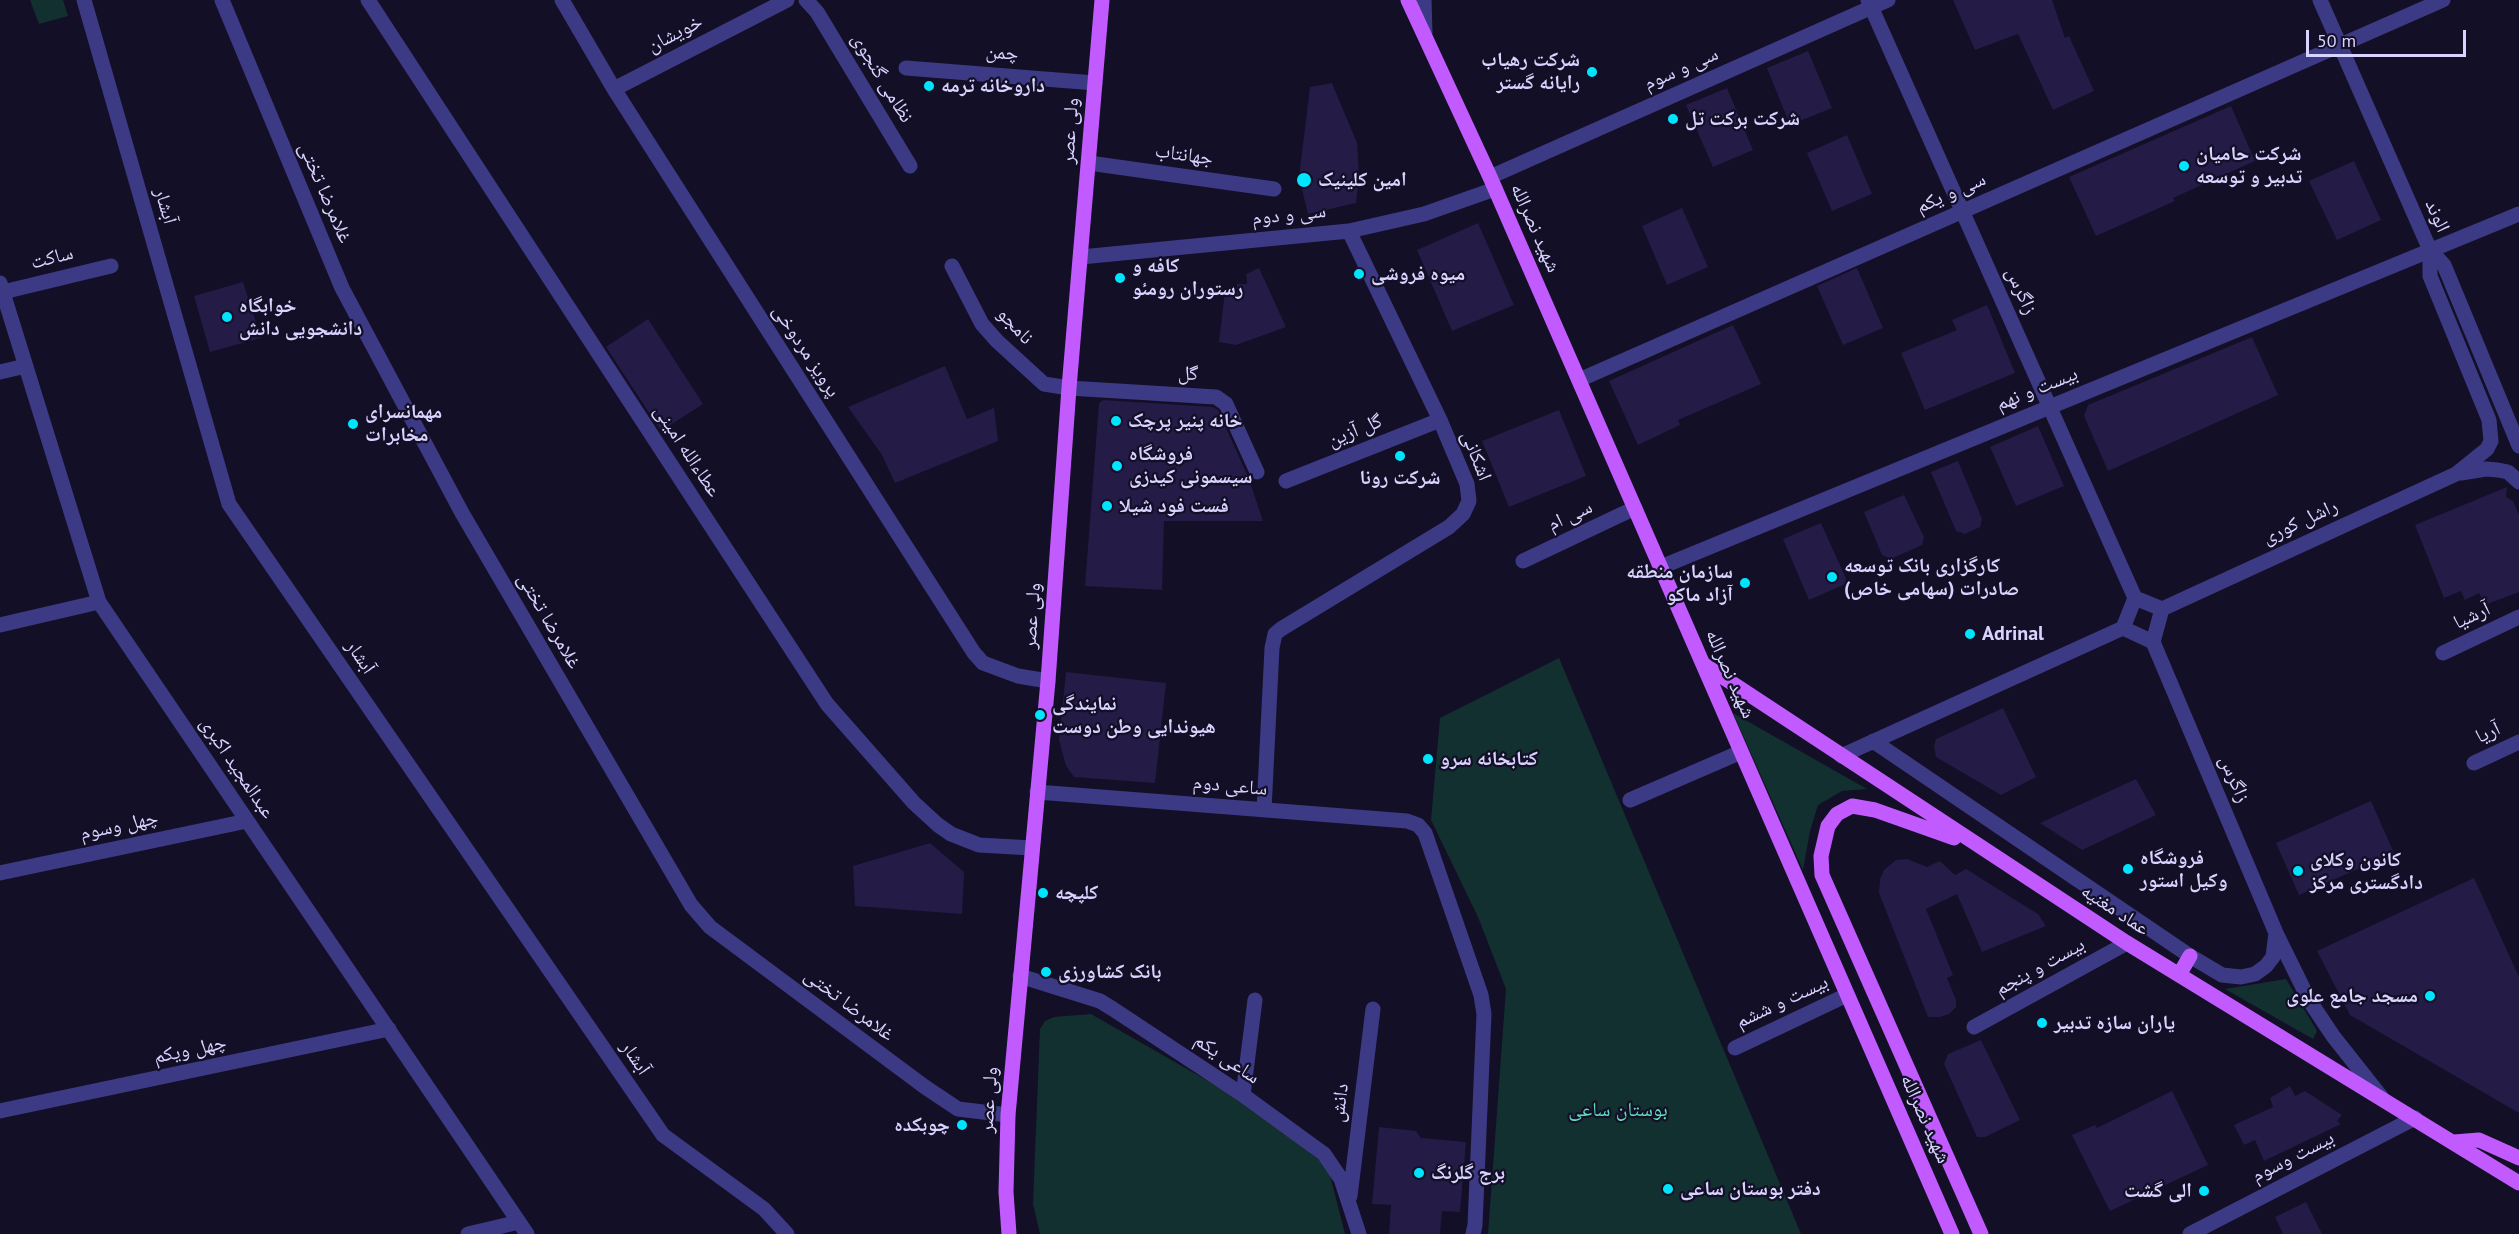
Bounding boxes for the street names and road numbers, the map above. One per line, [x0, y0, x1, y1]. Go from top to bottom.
street label: خویشان [643, 10, 707, 58]
street label: نظامی گنجوی [846, 29, 918, 127]
street label: چمن [985, 40, 1019, 66]
street label: سی و سوم [1640, 42, 1722, 96]
street label: ولی عصر [1056, 97, 1084, 165]
street label: غلامرضا تختی [293, 139, 357, 247]
street label: جهانتاب [1153, 139, 1215, 171]
street label: سی و یکم [1913, 167, 1989, 219]
street label: شهید نصرالله [1505, 180, 1565, 276]
street label: آبشار [148, 185, 182, 227]
street label: الوند [2419, 196, 2455, 236]
street label: سی و دوم [1251, 199, 1327, 231]
street label: ساکت [28, 241, 76, 275]
street label: زاگرس [2000, 264, 2042, 318]
street label: پرویز مردوخی [767, 300, 845, 402]
street label: نامجو [992, 302, 1038, 350]
street label: گل [1177, 361, 1199, 387]
street label: بیست و نهم [1993, 362, 2081, 416]
street label: عطاءالله امینی [648, 400, 726, 502]
street label: گل آزین [1324, 409, 1386, 453]
street label: اشکانی [1456, 428, 1496, 484]
street label: راشل کوری [2258, 494, 2342, 550]
street label: سی ام [1544, 495, 1596, 537]
street label: غلامرضا تختی [512, 569, 586, 673]
street label: ولی عصر [1018, 582, 1046, 650]
street label: آرشیا [2450, 597, 2494, 635]
street label: شهید نصرالله [1700, 626, 1760, 722]
street label: آبشار [340, 635, 380, 679]
street label: عبدالمجید اکبری [194, 713, 280, 823]
street label: آریا [2472, 717, 2504, 749]
street label: زاگرس [2213, 752, 2255, 806]
street label: ساعی دوم [1192, 771, 1268, 801]
street label: چهل وسوم [78, 806, 160, 846]
street label: عماد مغنیه [2076, 879, 2154, 941]
street label: بیست و پنجم [1991, 933, 2089, 1001]
street label: غلامرضا تختی [799, 963, 899, 1047]
street label: بیست و ششم [1732, 970, 1832, 1034]
street label: ساعی یکم [1190, 1028, 1264, 1090]
street label: چهل ویکم [152, 1031, 228, 1069]
street label: آبشار [615, 1036, 655, 1080]
street label: ولی عصر [975, 1066, 1003, 1134]
street label: شهید نصرالله [1895, 1071, 1955, 1167]
street label: دانش [1326, 1082, 1354, 1124]
street label: بیست وسوم [2248, 1126, 2338, 1188]

